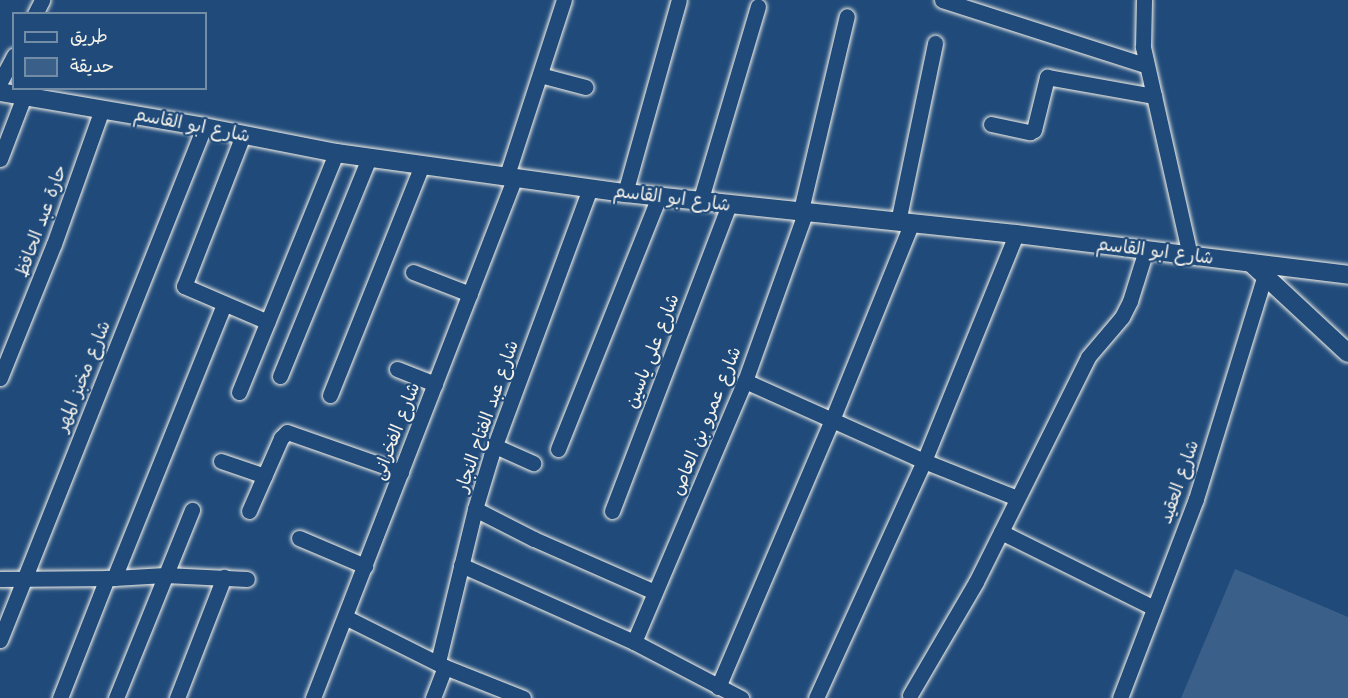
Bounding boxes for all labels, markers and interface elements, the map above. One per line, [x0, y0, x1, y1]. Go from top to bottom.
legend [12, 12, 207, 90]
text: طريق [70, 24, 108, 48]
text: حديقة [70, 54, 114, 78]
street label: شارع ابو القاسم [132, 103, 252, 147]
street label: حارة عبد الحافظ [11, 162, 71, 280]
street label: شارع ابو القاسم [612, 180, 732, 216]
street label: شارع ابو القاسم [1095, 233, 1215, 269]
street label: شارع على ياسين [620, 291, 684, 411]
street label: شارع مخبز المهر [51, 317, 115, 435]
street label: شارع عبد الفتاح النجار [451, 337, 523, 495]
street label: شارع عمرو بن العاص [666, 343, 746, 499]
street label: شارع الفخرانى [368, 379, 424, 483]
street label: شارع العقيد [1155, 437, 1203, 527]

